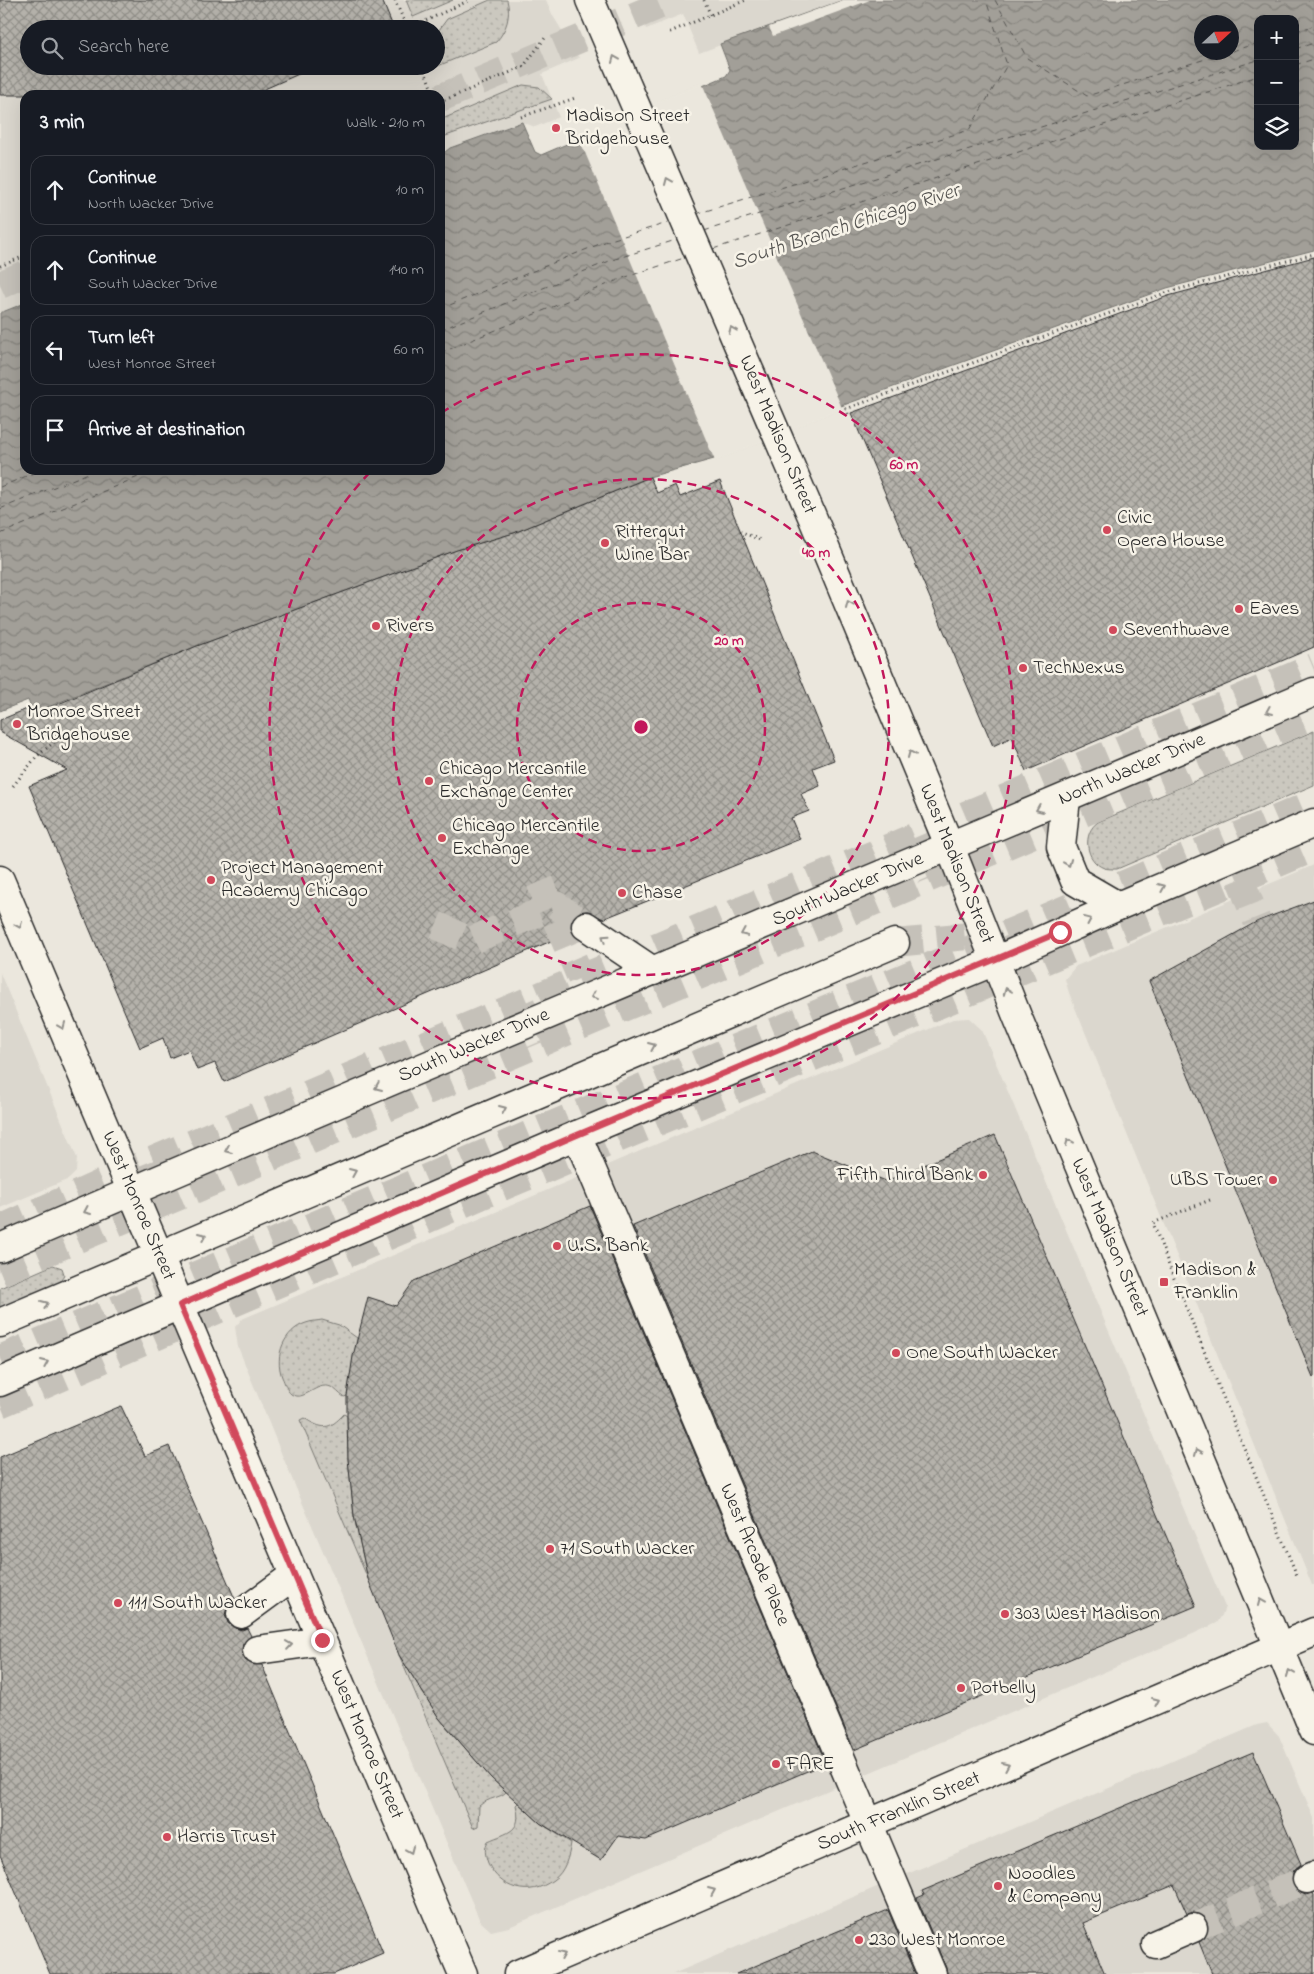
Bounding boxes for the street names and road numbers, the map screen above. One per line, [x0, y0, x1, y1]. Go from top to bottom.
street label: West Madison Street [730, 351, 824, 519]
street label: North Wacker Drive [1054, 726, 1210, 814]
street label: West Madison Street [911, 780, 1001, 948]
street label: South Wacker Drive [768, 845, 928, 935]
street label: South Wacker Drive [394, 1001, 554, 1091]
street label: West Monroe Street [93, 1127, 183, 1285]
street label: West Madison Street [1062, 1154, 1156, 1322]
street label: West Arcade Place [711, 1479, 797, 1631]
street label: West Monroe Street [321, 1666, 411, 1824]
street label: South Franklin Street [813, 1764, 985, 1860]

